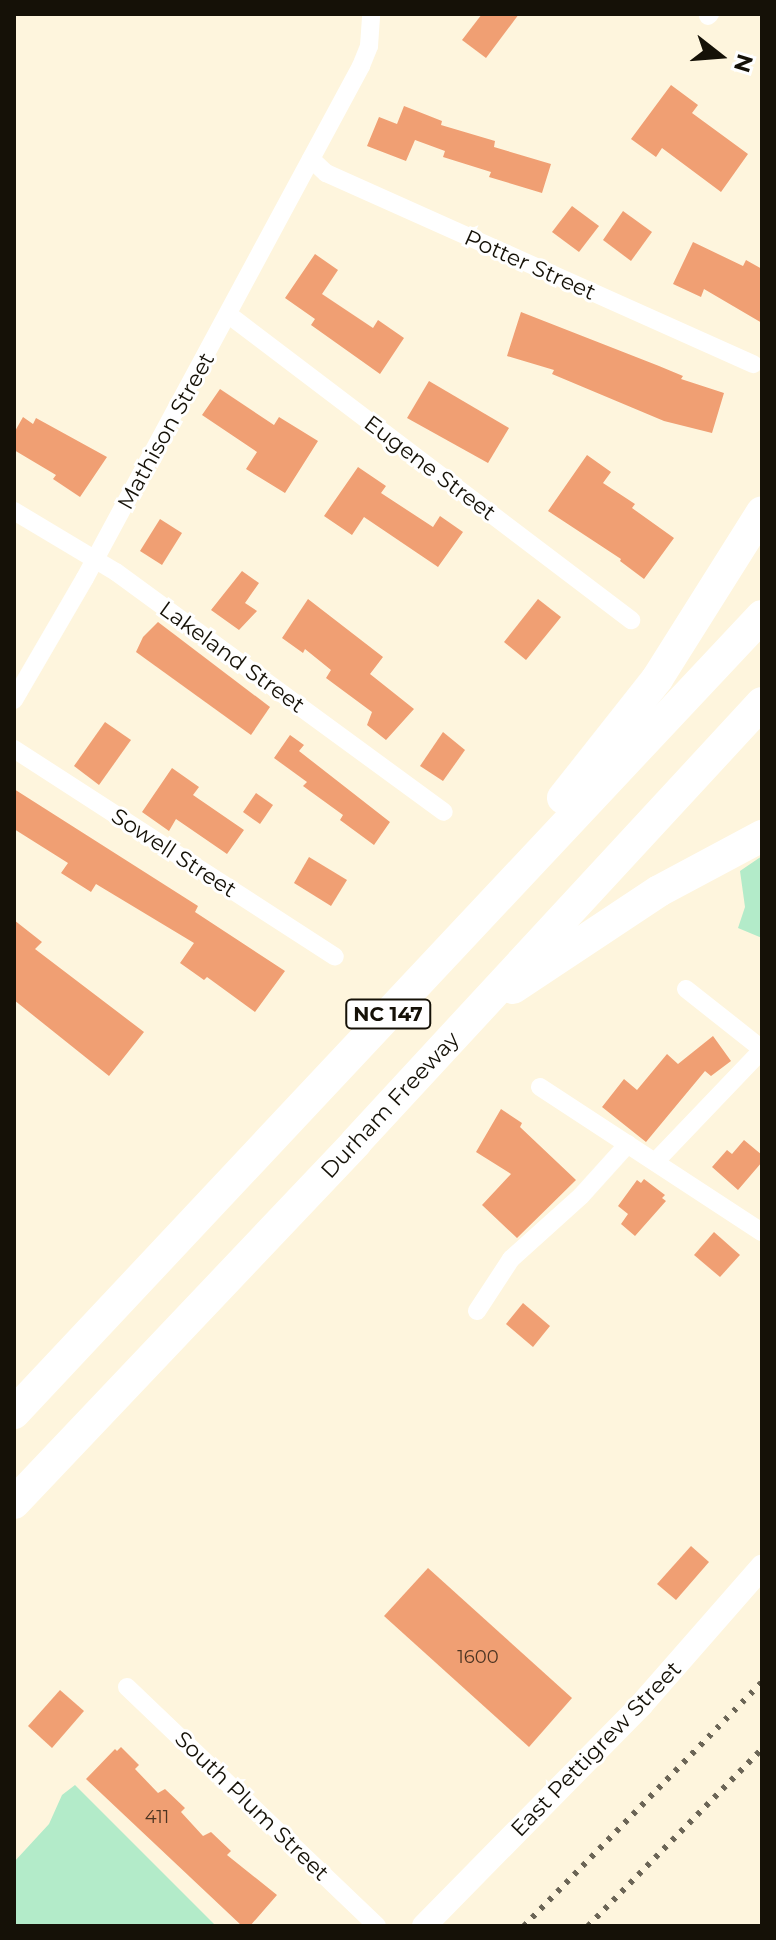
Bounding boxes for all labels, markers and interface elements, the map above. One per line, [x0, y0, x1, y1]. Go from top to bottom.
north arrow [680, 16, 760, 96]
text: N [728, 51, 759, 76]
street label: Potter Street [460, 224, 600, 306]
street label: Mathison Street [112, 348, 220, 514]
street label: Eugene Street [359, 410, 501, 526]
street label: Lakeland Street [154, 596, 310, 718]
street label: Sowell Street [107, 803, 241, 903]
road number: NC 147 [344, 998, 432, 1030]
street label: Durham Freeway [315, 1026, 465, 1184]
house number: 1600 [457, 1646, 499, 1668]
street label: East Pettigrew Street [505, 1656, 687, 1842]
street label: South Plum Street [170, 1726, 334, 1886]
house number: 411 [145, 1806, 169, 1828]

